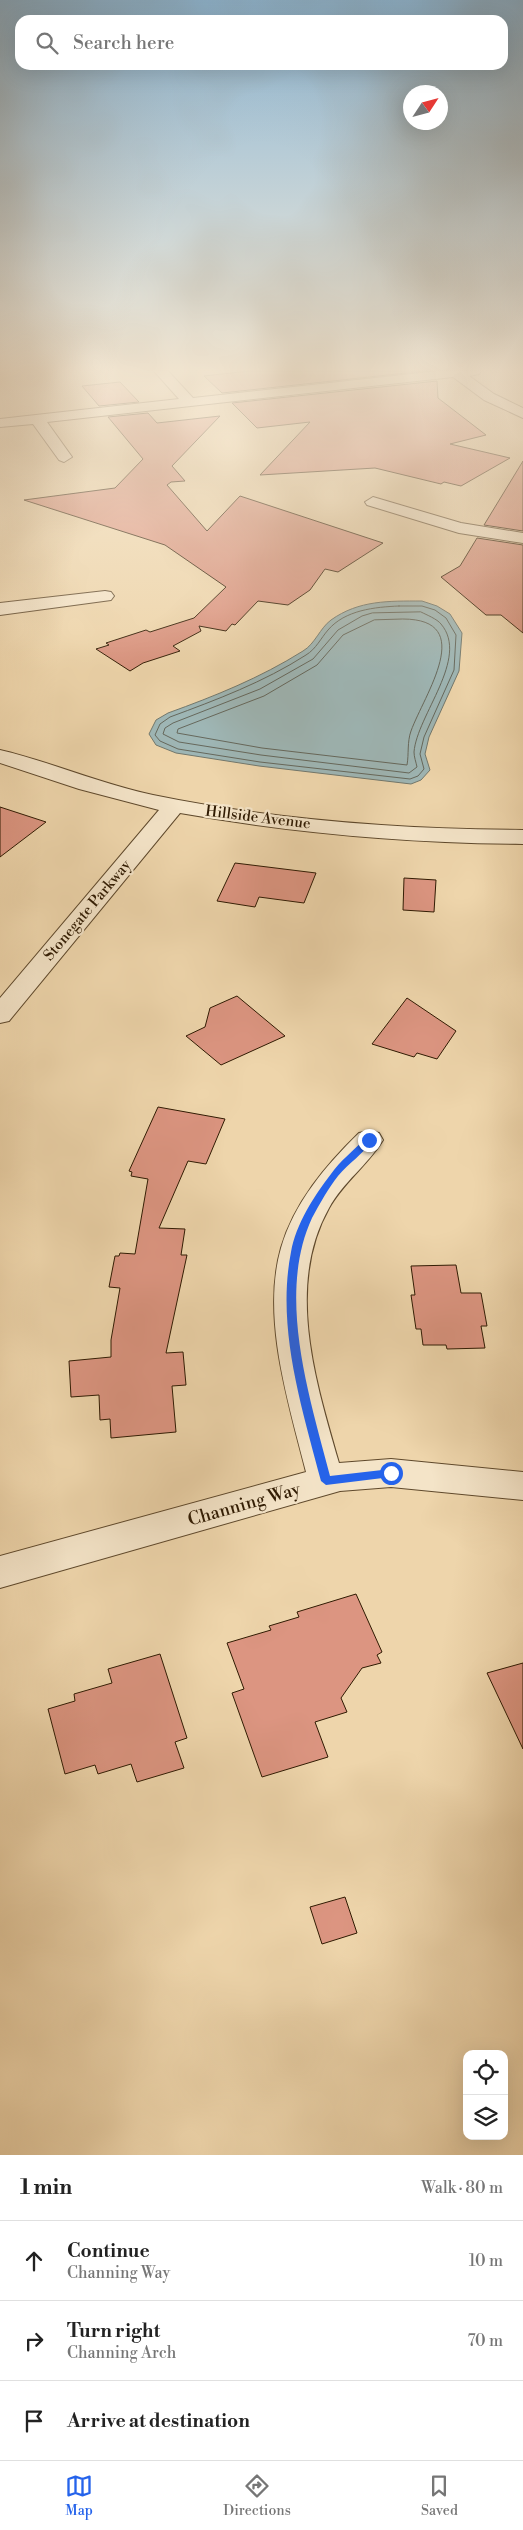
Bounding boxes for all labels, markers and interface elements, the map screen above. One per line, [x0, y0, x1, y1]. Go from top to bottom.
search box [15, 15, 508, 70]
icon: search [33, 29, 61, 57]
text: Search here [73, 31, 174, 55]
north arrow [403, 85, 448, 130]
street label: Hillside Avenue [204, 802, 312, 833]
street label: Stonegate Parkway [40, 855, 136, 965]
route end [358, 1129, 381, 1152]
route start [380, 1462, 403, 1485]
street label: Channing Way [185, 1477, 303, 1532]
map controls [463, 2050, 508, 2140]
button: locate [463, 2050, 508, 2095]
button: layers [463, 2095, 508, 2140]
text: 1 min [20, 2175, 72, 2201]
text: Walk · 80 m [421, 2178, 503, 2198]
text: Continue [67, 2239, 150, 2263]
icon: ahead [20, 2247, 48, 2275]
text: 10 m [469, 2251, 503, 2271]
text: Channing Way [67, 2263, 170, 2283]
text: Turn right [67, 2319, 160, 2343]
icon: right [20, 2327, 48, 2355]
text: 70 m [467, 2331, 503, 2351]
text: Channing Arch [67, 2343, 176, 2363]
icon: arrive [20, 2407, 48, 2435]
text: Arrive at destination [67, 2409, 250, 2433]
tab: Map [65, 2472, 93, 2520]
tab: Directions [223, 2472, 291, 2520]
tab: Saved [421, 2472, 458, 2520]

